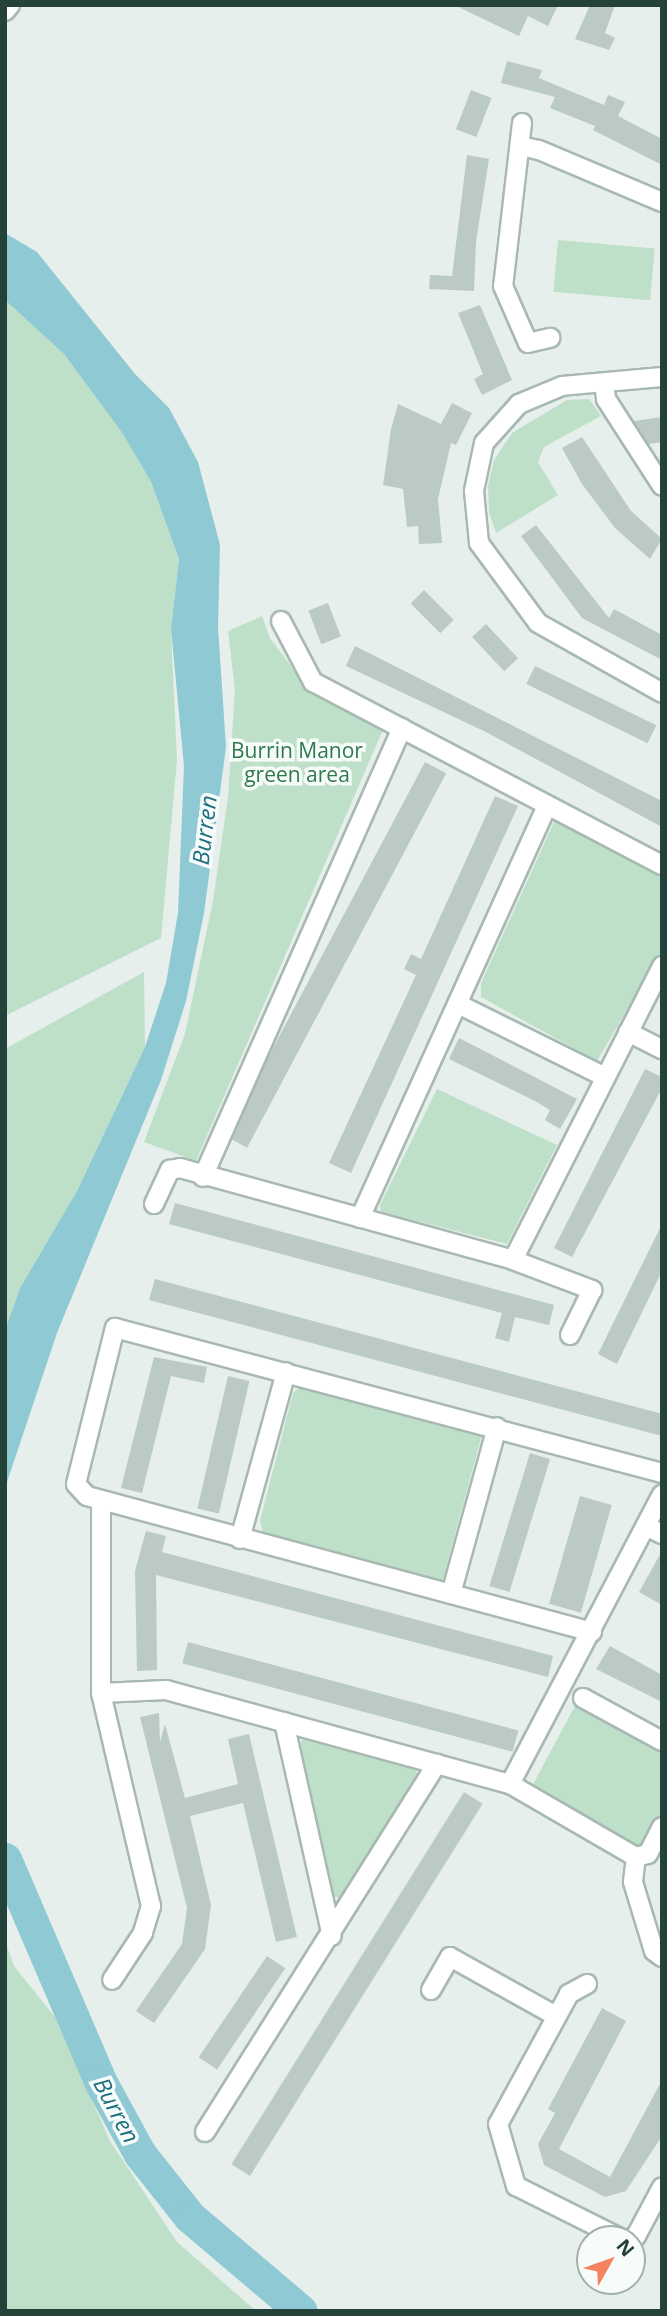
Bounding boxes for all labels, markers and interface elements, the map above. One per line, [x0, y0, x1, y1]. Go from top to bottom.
park label: Burrin Manor green area [231, 737, 363, 787]
water label: Burren [186, 794, 222, 866]
water label: Burren [88, 2073, 146, 2147]
north arrow [576, 2225, 646, 2295]
text: N [611, 2234, 640, 2262]

